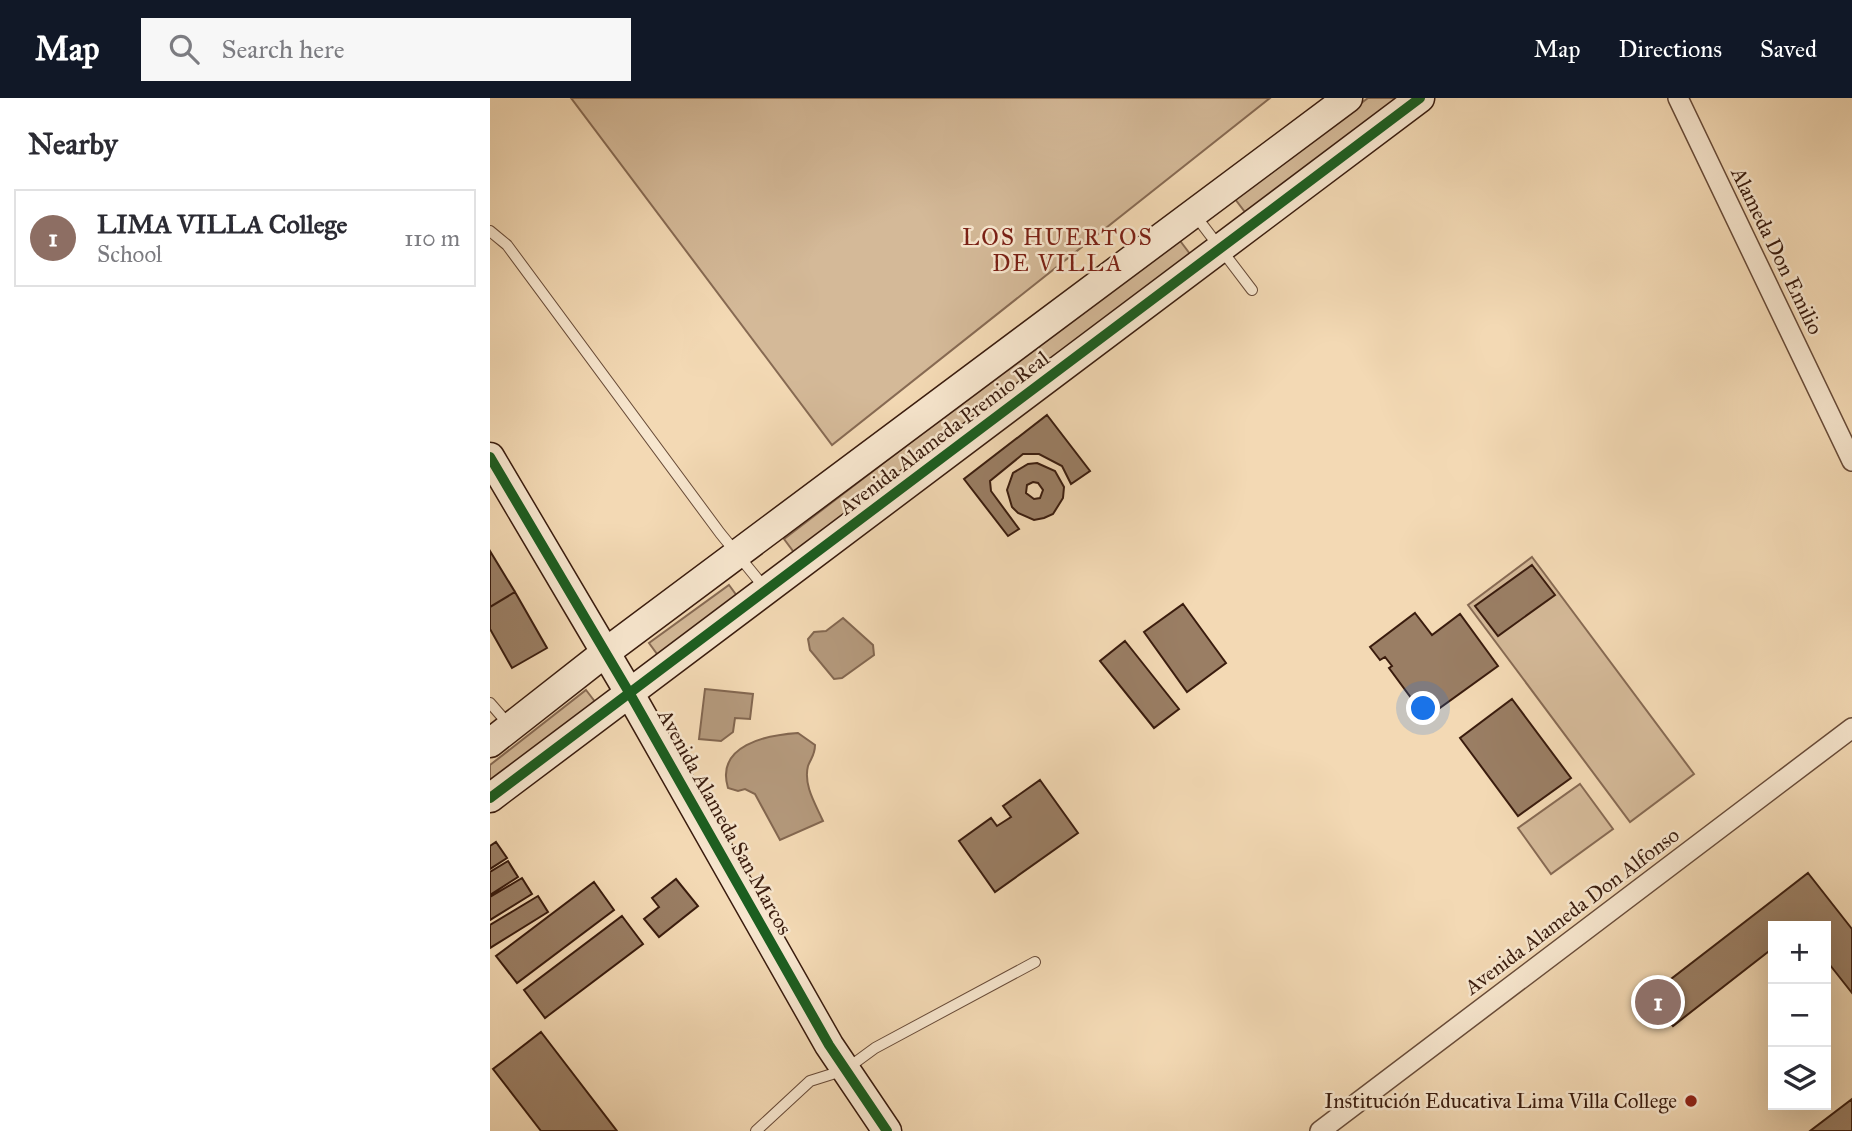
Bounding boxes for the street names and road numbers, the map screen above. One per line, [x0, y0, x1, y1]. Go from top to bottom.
street label: Alameda Don Emilio [1725, 162, 1829, 339]
street label: Avenida Alameda Premio Real [833, 345, 1055, 521]
street label: Avenida Alameda San Marcos [652, 704, 798, 939]
street label: Avenida Alameda Don Alfonso [1459, 822, 1685, 1001]

